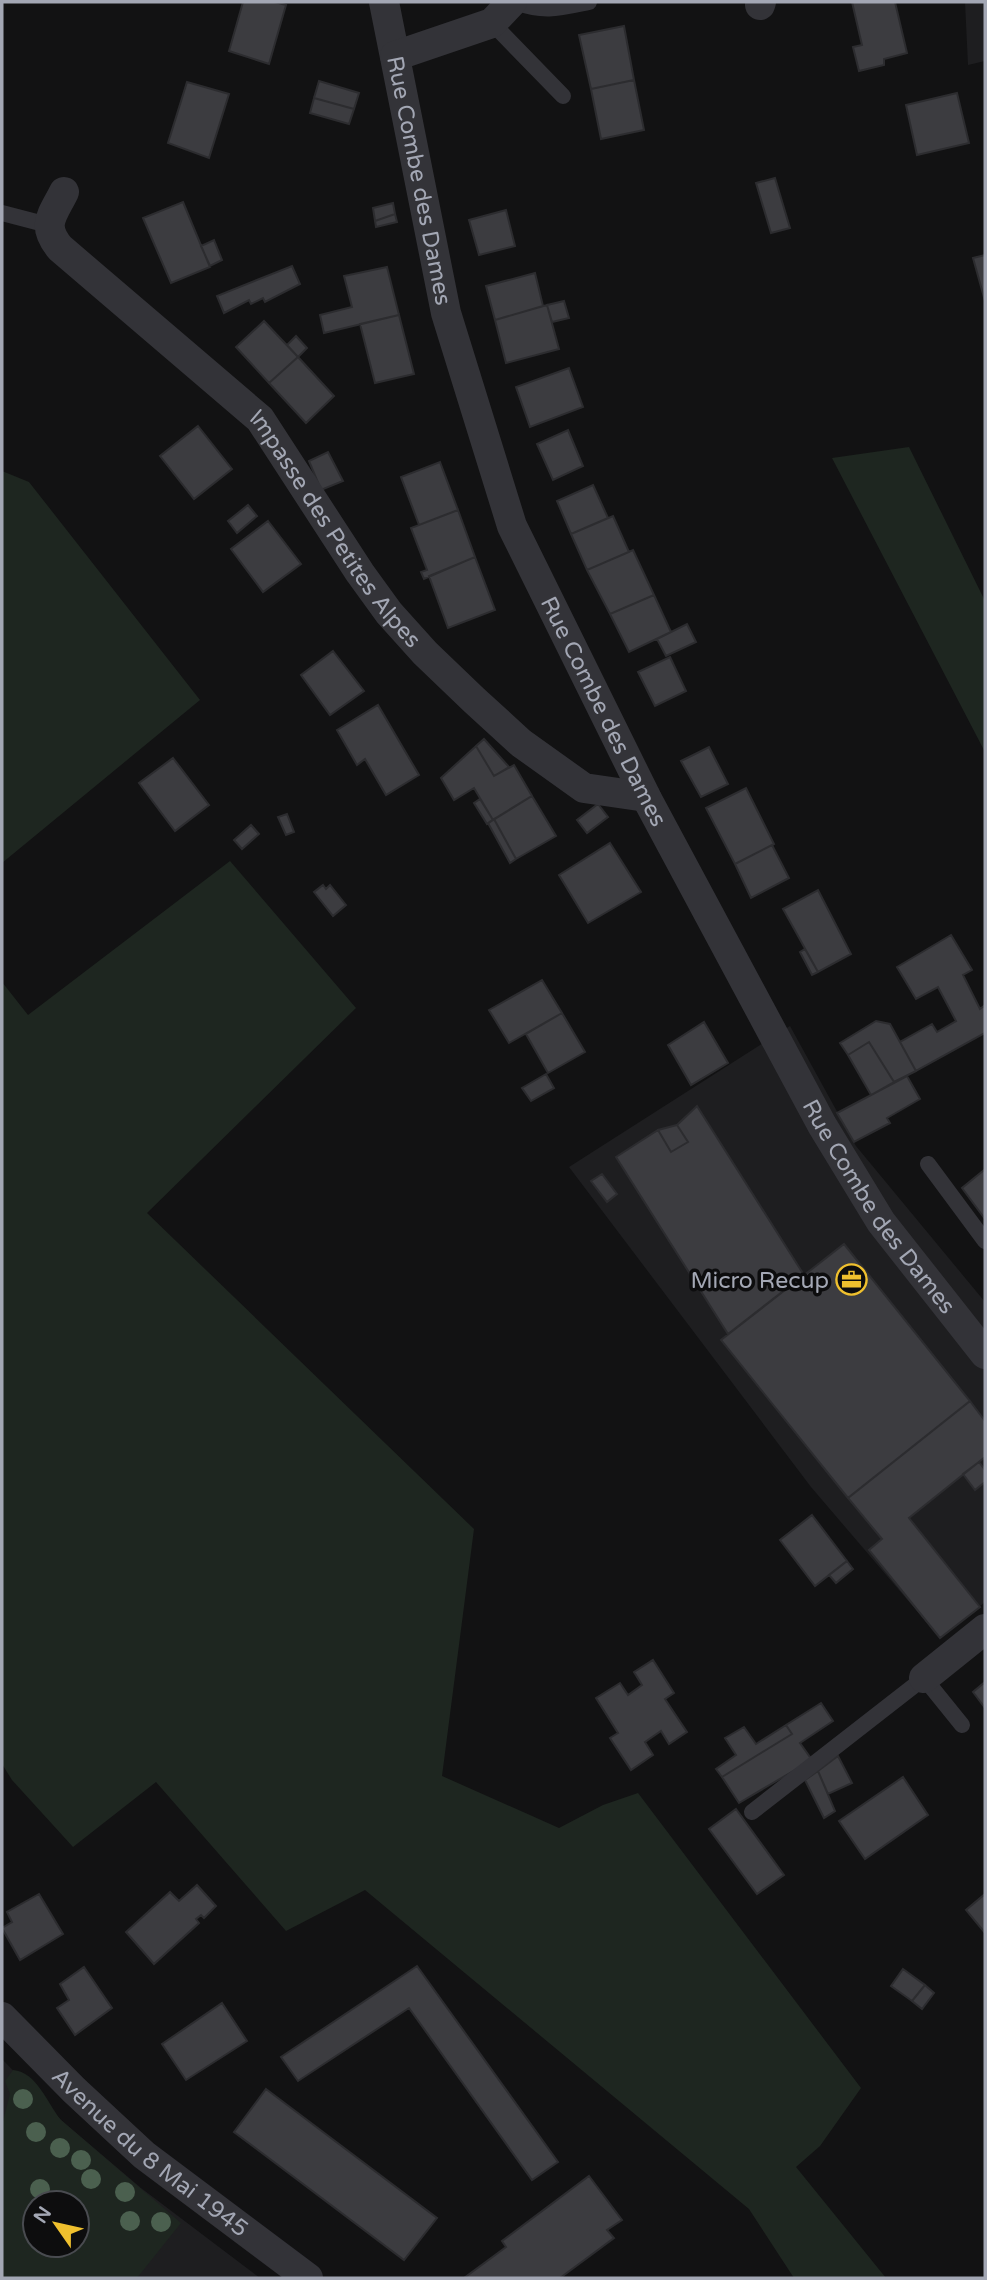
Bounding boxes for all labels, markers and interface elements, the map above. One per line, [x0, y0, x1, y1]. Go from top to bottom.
street label: Rue Combe des Dames [380, 54, 457, 308]
street label: Impasse des Petites Alpes [244, 403, 426, 654]
street label: Rue Combe des Dames [534, 592, 672, 832]
street label: Rue Combe des Dames [796, 1095, 961, 1320]
office icon: Micro Recup [835, 1263, 869, 1297]
place label: Micro Recup [690, 1267, 829, 1295]
street label: Avenue du 8 Mai 1945 [45, 2063, 253, 2243]
north arrow [21, 2189, 91, 2259]
text: N [29, 2203, 56, 2228]

